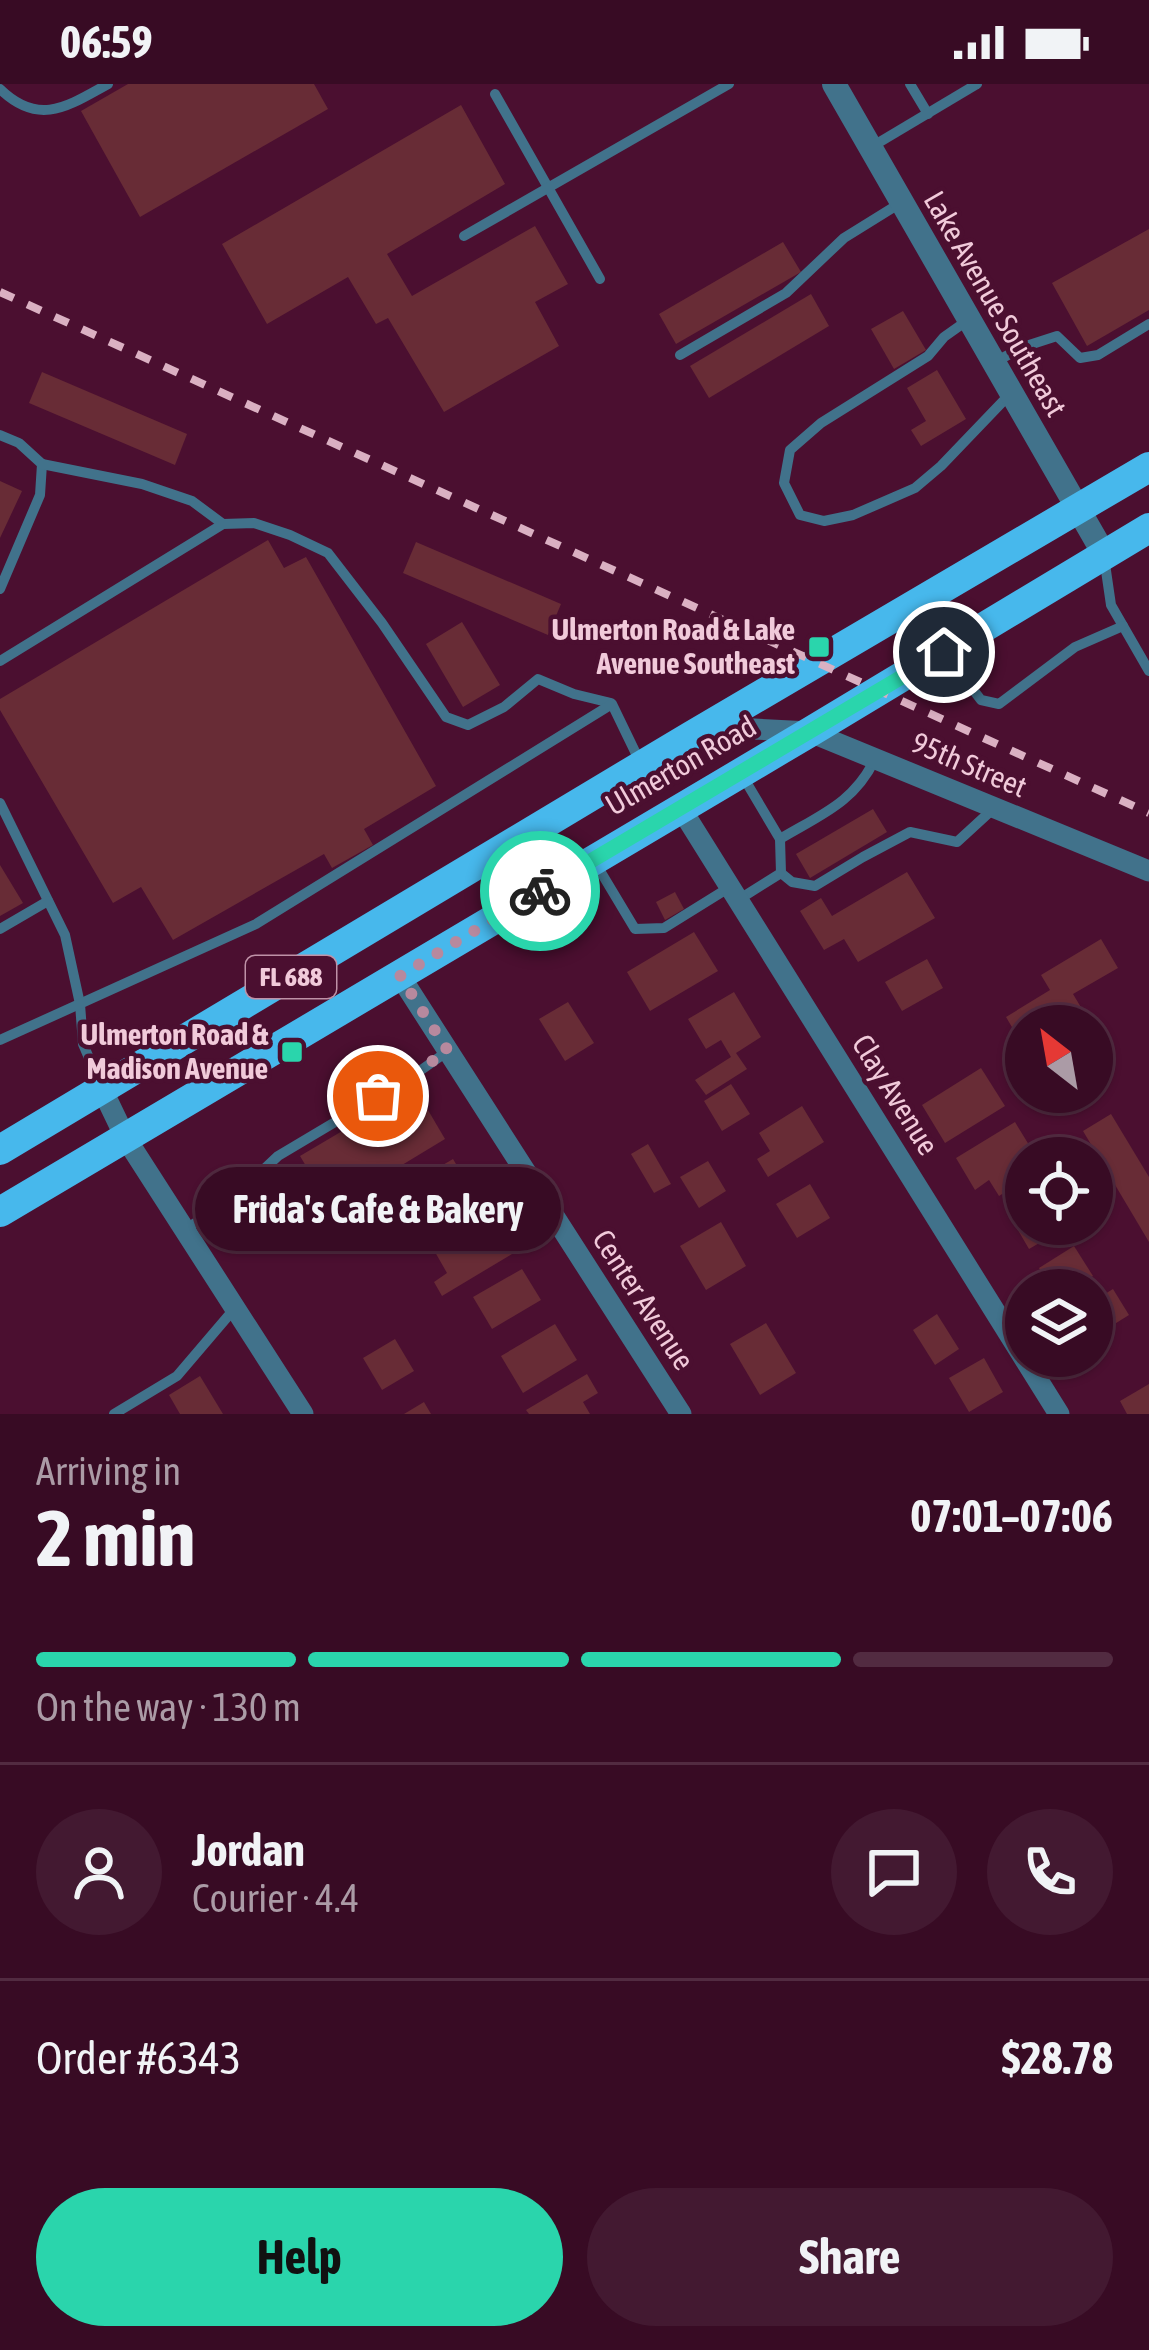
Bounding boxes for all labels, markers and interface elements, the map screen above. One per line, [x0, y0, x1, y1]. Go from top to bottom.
text: 06:59 [60, 16, 153, 68]
street label: Lake Avenue Southeast [918, 185, 1074, 422]
pin [893, 601, 995, 703]
place label: Ulmerton Road & Lake Avenue Southeast [552, 612, 795, 680]
icon: home [911, 619, 977, 685]
marker: Ulmerton Road & Lake Avenue Southeast [806, 634, 832, 660]
street label: Ulmerton Road [599, 708, 762, 822]
street label: 95th Street [907, 725, 1032, 803]
courier [480, 831, 600, 951]
icon: bike [507, 858, 573, 924]
road number: FL 688 [246, 956, 336, 998]
north arrow [1005, 1005, 1113, 1113]
map controls [1005, 1005, 1113, 1377]
place label: Ulmerton Road & Madison Avenue [81, 1017, 268, 1085]
street label: Clay Avenue [846, 1028, 946, 1161]
marker: Ulmerton Road & Madison Avenue [279, 1039, 305, 1065]
pin [327, 1045, 429, 1147]
icon: bag [345, 1063, 411, 1129]
button: locate [1005, 1137, 1113, 1245]
callout: Frida's Cafe & Bakery [195, 1168, 561, 1252]
text: Frida's Cafe & Bakery [233, 1187, 523, 1231]
street label: Center Avenue [586, 1223, 702, 1376]
button: layers [1005, 1269, 1113, 1377]
text: Arriving in [36, 1449, 181, 1493]
text: 07:01–07:06 [910, 1490, 1113, 1542]
text: 2 min [36, 1493, 195, 1583]
text: On the way · 130 m [36, 1685, 301, 1729]
button: person [36, 1809, 162, 1935]
button: chat [831, 1809, 957, 1935]
button: phone [987, 1809, 1113, 1935]
text: Jordan [192, 1824, 305, 1876]
text: Courier · 4.4 [192, 1876, 359, 1920]
text: Order #6343 [36, 2032, 241, 2084]
text: $28.78 [1001, 2032, 1113, 2084]
button: Help [36, 2188, 563, 2326]
button: Share [587, 2188, 1113, 2326]

